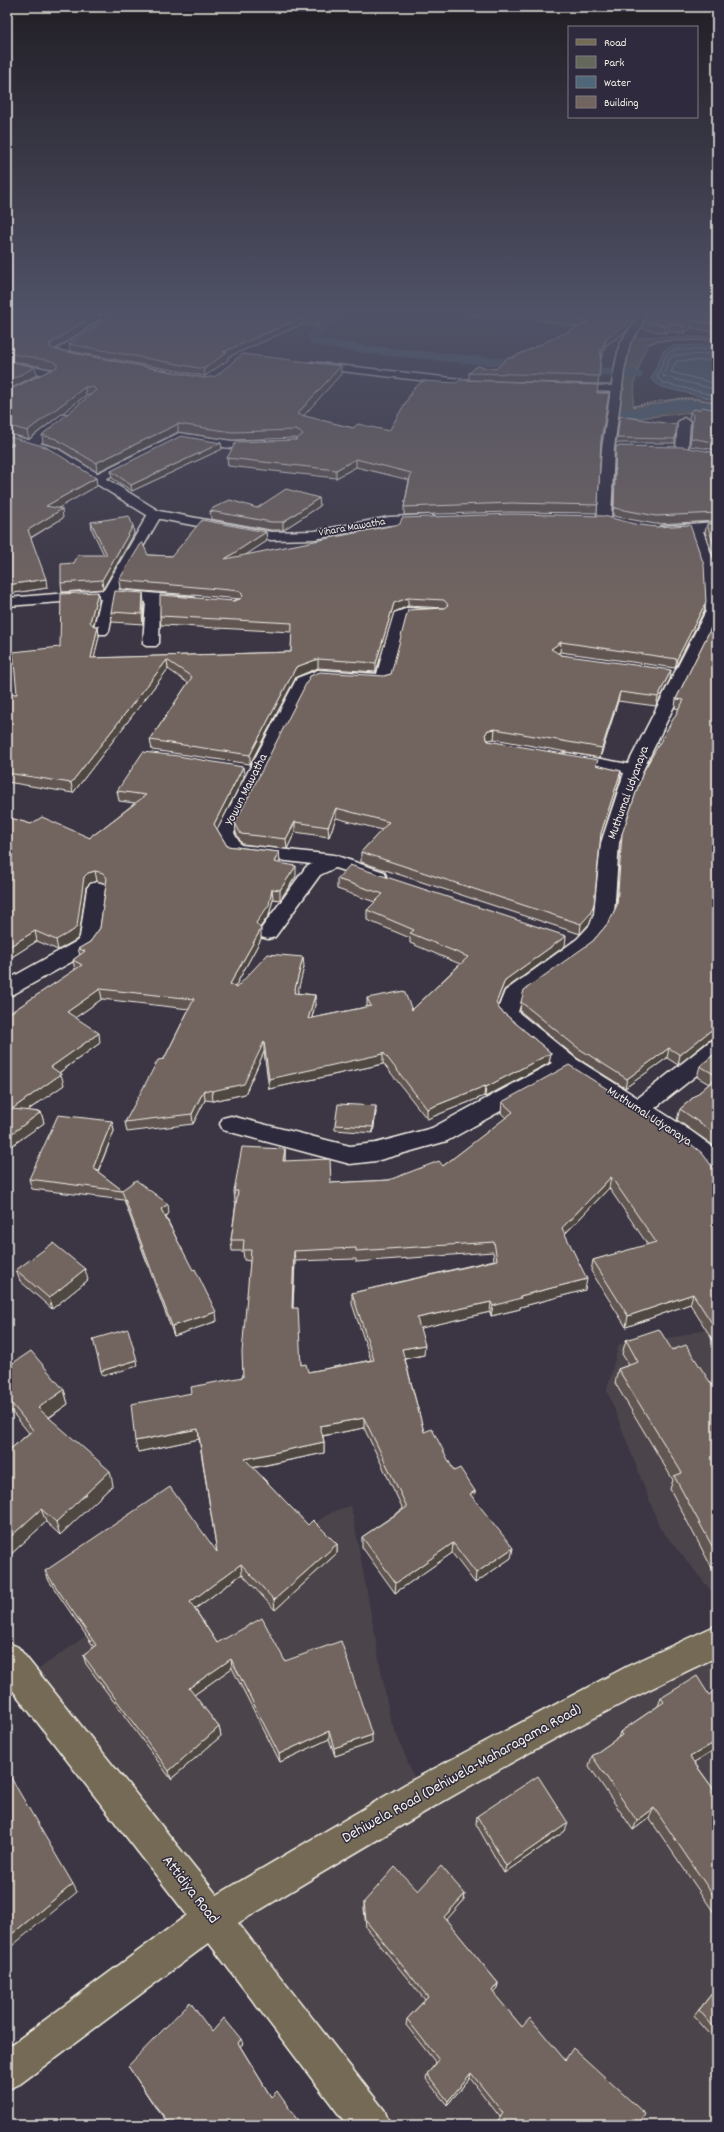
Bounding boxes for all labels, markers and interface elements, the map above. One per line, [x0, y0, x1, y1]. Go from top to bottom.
legend [568, 26, 698, 118]
text: Road [604, 35, 626, 52]
text: Park [604, 55, 625, 72]
text: Water [604, 75, 631, 92]
text: Building [604, 95, 639, 112]
street label: Vihara Mawatha [317, 514, 387, 542]
street label: Muthumal Udyanaya [603, 743, 655, 842]
street label: Yowun Mawatha [221, 750, 274, 829]
street label: Muthumal Udyanaya [603, 1082, 696, 1152]
street label: Dehiwela Road (Dehiwela-Maharagama Road) [338, 1698, 586, 1850]
street label: Attidiya Road [156, 1851, 224, 1929]

